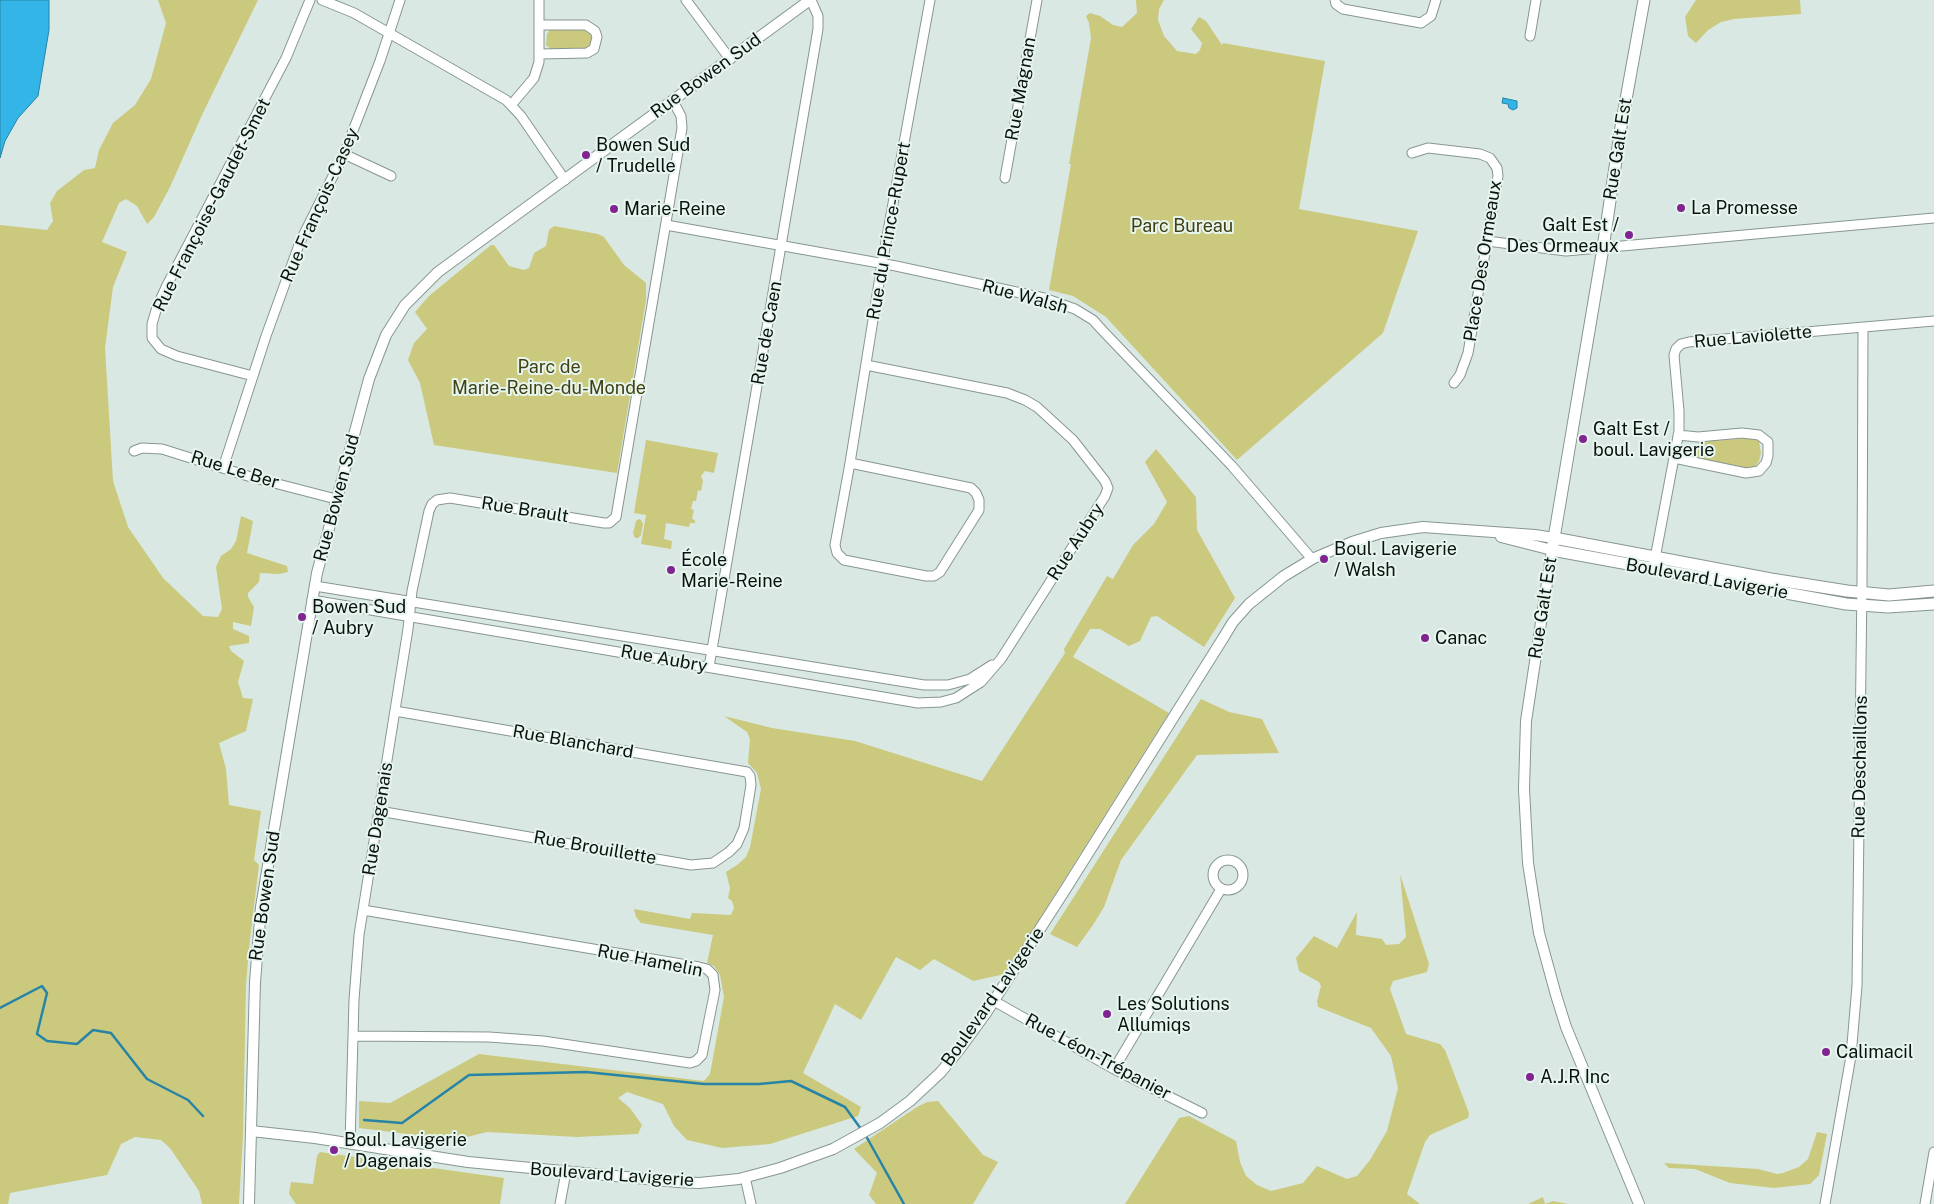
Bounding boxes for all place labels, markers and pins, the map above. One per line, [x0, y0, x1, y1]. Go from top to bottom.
place label: Bowen Sud / Trudelle [596, 134, 690, 176]
marker: Bowen Sud / Trudelle [580, 149, 592, 161]
place label: La Promesse [1691, 197, 1798, 219]
place label: Marie-Reine [624, 198, 726, 220]
marker: La Promesse [1675, 202, 1687, 214]
marker: Marie-Reine [608, 203, 620, 215]
place label: Galt Est / Des Ormeaux [1507, 214, 1619, 256]
marker: Galt Est / Des Ormeaux [1623, 229, 1635, 241]
place label: Galt Est / boul. Lavigerie [1593, 418, 1714, 460]
marker: Galt Est / boul. Lavigerie [1577, 433, 1589, 445]
place label: Boul. Lavigerie / Walsh [1334, 538, 1457, 580]
place label: École Marie-Reine [681, 549, 783, 592]
marker: Boul. Lavigerie / Walsh [1318, 553, 1330, 565]
marker: École Marie-Reine [665, 564, 677, 576]
place label: Bowen Sud / Aubry [312, 596, 406, 638]
marker: Bowen Sud / Aubry [296, 611, 308, 623]
place label: Canac [1435, 627, 1487, 649]
marker: Canac [1419, 632, 1431, 644]
place label: Les Solutions Allumiqs [1117, 993, 1230, 1036]
marker: Les Solutions Allumiqs [1101, 1008, 1113, 1020]
place label: Calimacil [1836, 1041, 1913, 1063]
marker: Calimacil [1820, 1046, 1832, 1058]
place label: A.J.R Inc [1540, 1066, 1610, 1088]
marker: A.J.R Inc [1524, 1071, 1536, 1083]
place label: Boul. Lavigerie / Dagenais [344, 1129, 467, 1172]
marker: Boul. Lavigerie / Dagenais [328, 1144, 340, 1156]

